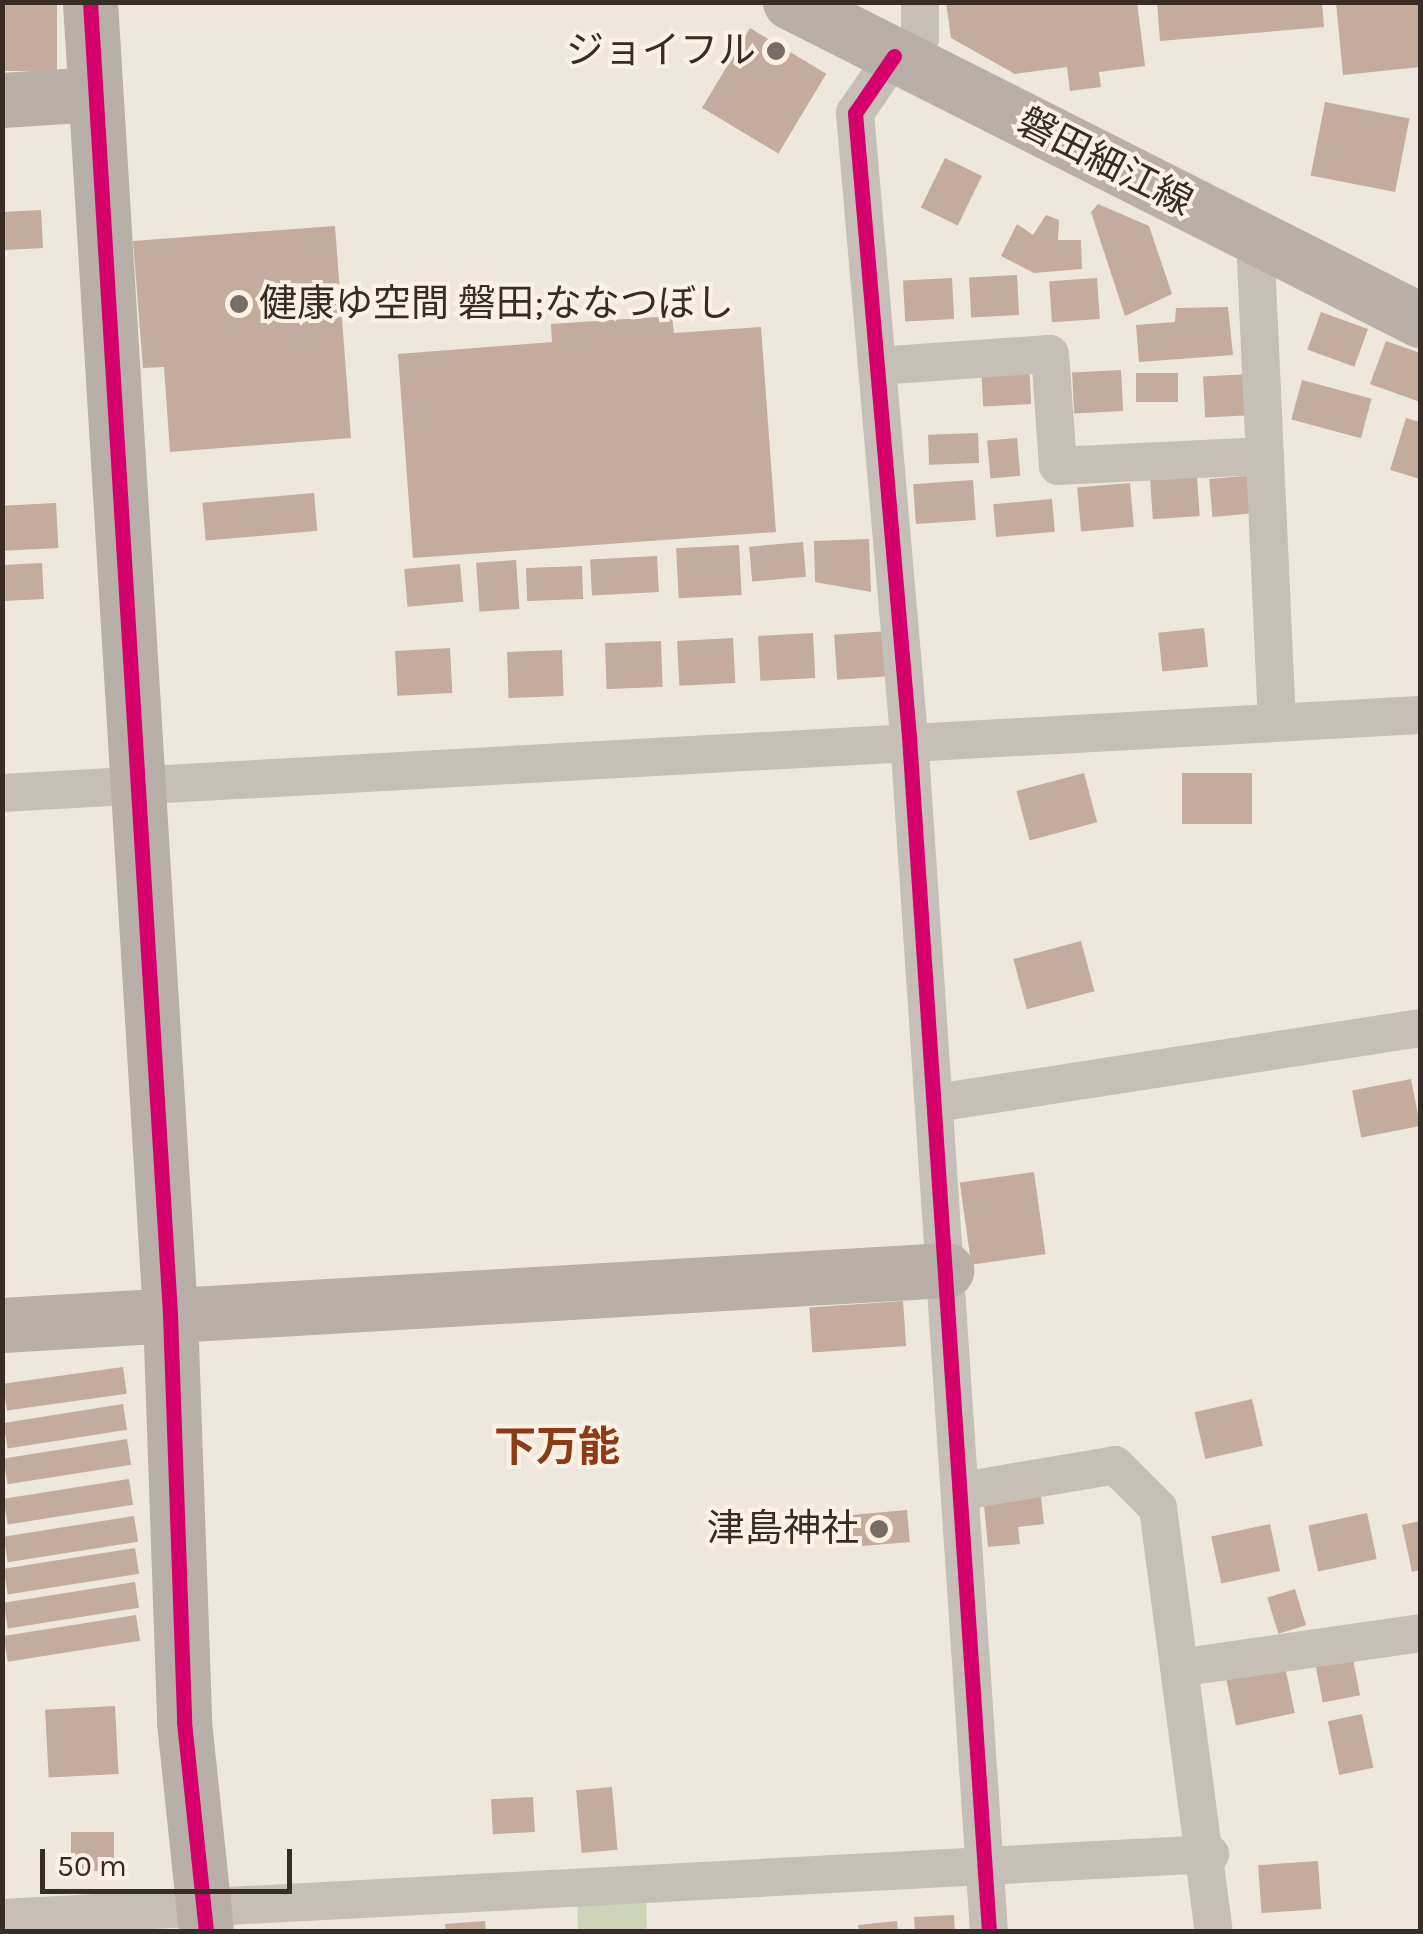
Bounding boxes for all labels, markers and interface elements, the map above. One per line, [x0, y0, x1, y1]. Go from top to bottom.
place label: ジョイフル [566, 28, 756, 74]
marker: ジョイフル [765, 40, 787, 62]
street label: 磐田細江線 [1010, 99, 1200, 225]
place label: 健康ゆ空間 磐田;ななつぼし [259, 281, 734, 327]
marker: 健康ゆ空間 磐田;ななつぼし [228, 293, 250, 315]
district label: 下万能 [494, 1422, 620, 1472]
place label: 津島神社 [707, 1506, 859, 1552]
marker: 津島神社 [868, 1518, 890, 1540]
scale bar [45, 1829, 298, 1891]
text: 50 m [57, 1848, 127, 1884]

